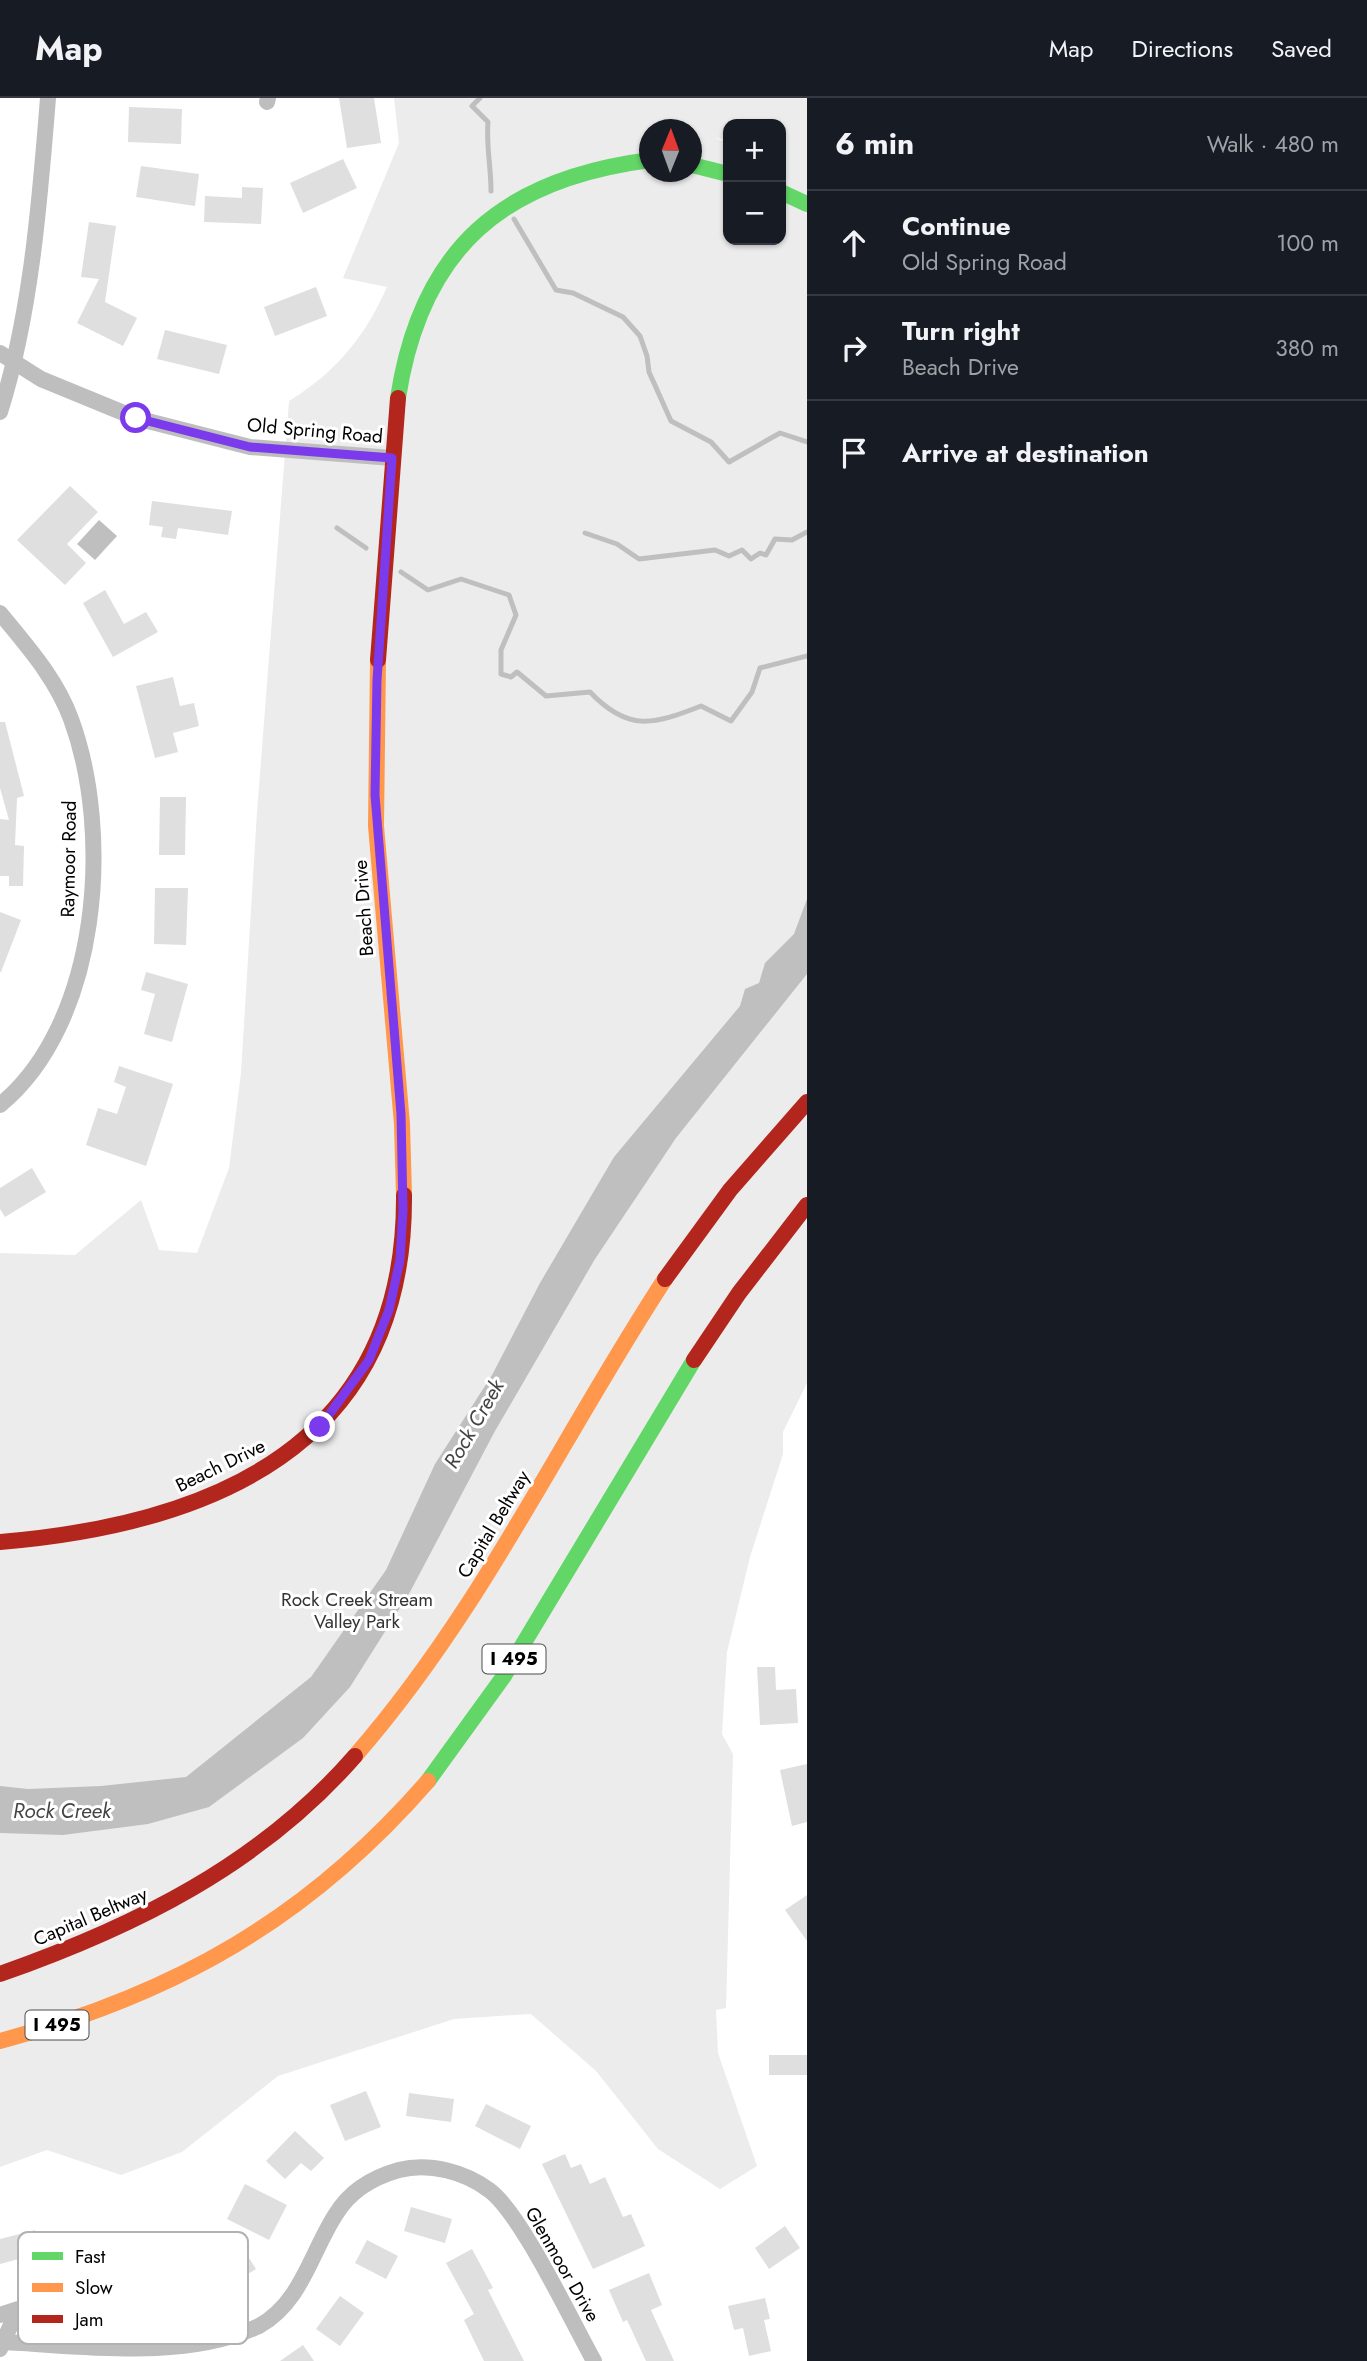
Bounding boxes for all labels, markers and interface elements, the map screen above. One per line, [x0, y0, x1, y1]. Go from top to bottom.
text: Map [35, 25, 103, 72]
text: Map [1049, 31, 1094, 66]
text: Directions [1132, 31, 1233, 66]
text: Saved [1271, 31, 1332, 66]
north arrow [639, 119, 702, 182]
map controls [723, 119, 786, 245]
button: + [723, 119, 786, 182]
text: 6 min [835, 122, 914, 165]
text: Walk · 480 m [1207, 127, 1339, 161]
button: − [723, 182, 786, 245]
text: Continue [902, 207, 1011, 245]
icon: ahead [835, 224, 873, 262]
text: 100 m [1276, 226, 1339, 260]
text: Old Spring Road [902, 245, 1067, 279]
text: Turn right [902, 312, 1020, 350]
icon: right [835, 329, 873, 367]
text: 380 m [1275, 331, 1339, 365]
text: Beach Drive [902, 350, 1019, 384]
route start [120, 402, 151, 433]
street label: Old Spring Road [246, 411, 384, 450]
icon: arrive [835, 434, 873, 472]
text: Arrive at destination [902, 434, 1149, 472]
street label: Raymoor Road [54, 800, 83, 918]
street label: Beach Drive [347, 859, 380, 957]
water label: Rock Creek [436, 1373, 512, 1474]
route end [304, 1411, 335, 1442]
street label: Beach Drive [171, 1432, 270, 1499]
street label: Capital Beltway [451, 1465, 537, 1583]
park label: Rock Creek Stream Valley Park [281, 1586, 433, 1635]
road number: I 495 [482, 1644, 546, 1674]
water label: Rock Creek [13, 1796, 112, 1826]
street label: Capital Beltway [29, 1880, 152, 1953]
road number: I 495 [25, 2010, 88, 2039]
street label: Glenmoor Drive [519, 2202, 607, 2327]
legend [18, 2232, 248, 2344]
text: Fast [75, 2243, 106, 2270]
text: Slow [75, 2274, 113, 2301]
text: Jam [72, 2306, 104, 2333]

